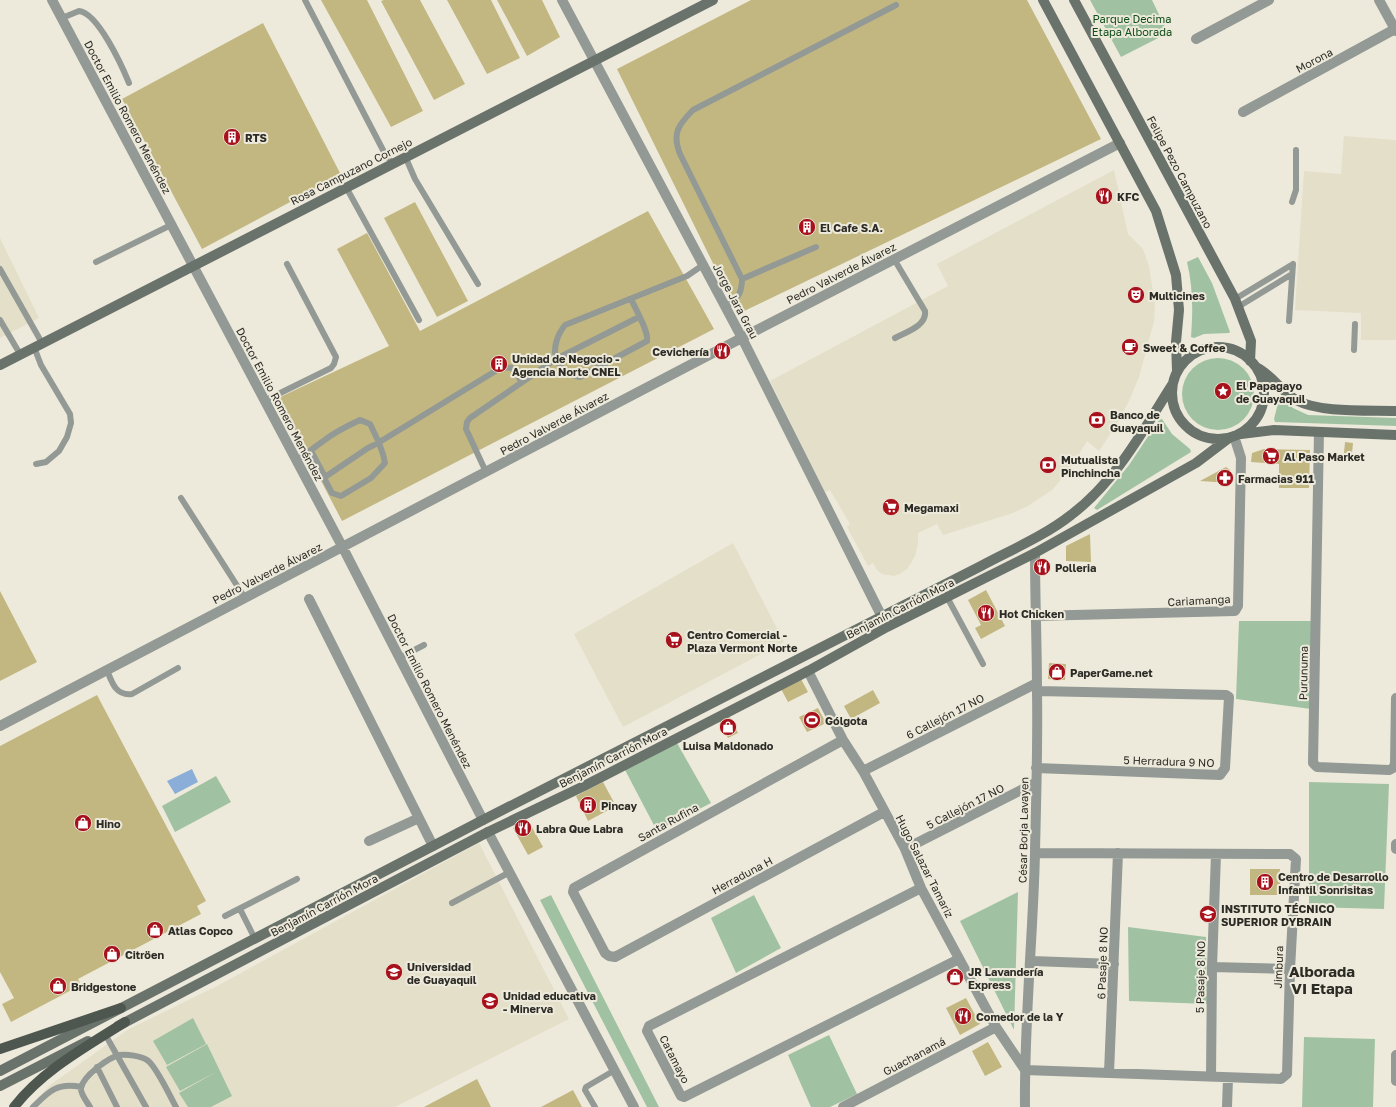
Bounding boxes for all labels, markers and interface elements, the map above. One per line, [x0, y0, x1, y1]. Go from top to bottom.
park label: Parque Decima Etapa Alborada [1092, 12, 1172, 38]
street label: Doctor Emilio Romero Menéndez [82, 38, 174, 196]
street label: Morona [1293, 45, 1335, 75]
street label: Felipe Pezo Campuzano [1145, 113, 1215, 231]
building icon: RTS [222, 127, 242, 147]
place label: RTS [245, 131, 267, 144]
street label: Rosa Campuzano Cornejo [288, 134, 414, 207]
restaurant icon: KFC [1094, 186, 1114, 206]
place label: KFC [1117, 190, 1140, 203]
building icon: El Cafe S.A. [797, 217, 817, 237]
place label: El Cafe S.A. [820, 221, 883, 234]
street label: Pedro Valverde Álvarez [784, 240, 898, 306]
street label: Jorge Jara Grau [711, 261, 761, 341]
theatre icon: Multicines [1126, 285, 1146, 305]
place label: Multicines [1149, 289, 1205, 302]
street label: Doctor Emilio Romero Menéndez [234, 325, 326, 483]
cafe icon: Sweet & Coffee [1120, 337, 1140, 357]
restaurant icon: Cevichería [712, 341, 732, 361]
place label: Sweet & Coffee [1143, 341, 1226, 354]
place label: Cevichería [652, 345, 709, 358]
place label: Unidad de Negocio - Agencia Norte CNEL [512, 352, 621, 378]
building icon: Unidad de Negocio - Agencia Norte CNEL [489, 354, 509, 374]
place label: El Papagayo de Guayaquil [1236, 379, 1306, 405]
place icon: El Papagayo de Guayaquil [1213, 381, 1233, 401]
street label: Pedro Valverde Álvarez [498, 389, 611, 457]
place label: Banco de Guayaquil [1110, 408, 1164, 434]
bank icon: Banco de Guayaquil [1087, 410, 1107, 430]
supermarket icon: Al Paso Market [1261, 446, 1281, 466]
place label: Al Paso Market [1284, 450, 1365, 463]
place label: Mutualista Pinchincha [1061, 453, 1120, 479]
bank icon: Mutualista Pinchincha [1038, 455, 1058, 475]
pharmacy icon: Farmacias 911 [1215, 468, 1235, 488]
place label: Farmacias 911 [1238, 472, 1314, 485]
supermarket icon: Megamaxi [881, 497, 901, 517]
place label: Megamaxi [904, 501, 959, 514]
street label: Pedro Valverde Álvarez [210, 540, 324, 606]
restaurant icon: Polleria [1032, 557, 1052, 577]
place label: Polleria [1055, 561, 1096, 574]
street label: Benjamín Carrión Mora [844, 575, 956, 641]
street label: Cariamanga [1167, 592, 1231, 608]
restaurant icon: Hot Chicken [976, 603, 996, 623]
place label: Hot Chicken [999, 607, 1065, 620]
street label: Doctor Emilio Romero Menéndez [385, 612, 475, 771]
place label: Centro Comercial - Plaza Vermont Norte [687, 628, 798, 654]
supermarket icon: Centro Comercial - Plaza Vermont Norte [664, 630, 684, 650]
street label: Purunuma [1296, 646, 1310, 700]
shop icon: PaperGame.net [1047, 662, 1067, 682]
place label: PaperGame.net [1070, 666, 1153, 679]
street label: 6 Callejón 17 NO [904, 691, 986, 741]
sports icon: Gólgota [802, 710, 822, 730]
place label: Gólgota [825, 714, 867, 727]
shop icon: Luisa Maldonado [718, 717, 738, 737]
street label: Benjamín Carrión Mora [557, 724, 669, 790]
place label: Luisa Maldonado [683, 739, 774, 752]
street label: 5 Herradura 9 NO [1123, 753, 1215, 769]
street label: César Borja Lavayen [1016, 777, 1030, 883]
street label: 5 Callejón 17 NO [924, 781, 1006, 831]
building icon: Pincay [578, 795, 598, 815]
place label: Pincay [601, 799, 638, 812]
street label: Santa Rufina [635, 800, 701, 844]
street label: Hugo Salazar Tamariz [893, 812, 957, 920]
shop icon: Hino [73, 813, 93, 833]
place label: Hino [96, 817, 121, 830]
restaurant icon: Labra Que Labra [513, 818, 533, 838]
place label: Labra Que Labra [536, 822, 623, 835]
street label: Herraduna H [709, 854, 775, 896]
place label: Centro de Desarrollo Infantil Sonrisitas [1278, 870, 1389, 896]
street label: Benjamín Carrión Mora [268, 871, 380, 939]
building icon: Centro de Desarrollo Infantil Sonrisitas [1255, 872, 1275, 892]
place label: INSTITUTO TÉCNICO SUPERIOR DYBRAIN [1221, 902, 1335, 928]
school or university icon: INSTITUTO TÉCNICO SUPERIOR DYBRAIN [1198, 904, 1218, 924]
shop icon: Atlas Copco [145, 920, 165, 940]
place label: Atlas Copco [168, 924, 233, 937]
street label: 6 Pasaje 8 NO [1094, 926, 1110, 1000]
street label: 5 Pasaje 8 NO [1193, 941, 1207, 1013]
shop icon: Citröen [102, 944, 122, 964]
street label: Jimbura [1271, 945, 1285, 989]
place label: Citröen [125, 948, 164, 961]
place label: Universidad de Guayaquil [407, 960, 477, 986]
school or university icon: Universidad de Guayaquil [384, 962, 404, 982]
district label: Alborada VI Etapa [1289, 962, 1355, 997]
place label: JR Lavandería Express [968, 965, 1043, 991]
shop icon: JR Lavandería Express [945, 967, 965, 987]
shop icon: Bridgestone [48, 976, 68, 996]
place label: Bridgestone [71, 980, 137, 993]
place label: Unidad educativa - Minerva [503, 989, 596, 1015]
school or university icon: Unidad educativa - Minerva [480, 991, 500, 1011]
restaurant icon: Comedor de la Y [953, 1006, 973, 1026]
place label: Comedor de la Y [976, 1010, 1064, 1023]
street label: Catamayo [657, 1033, 693, 1086]
street label: Guachanamá [881, 1034, 947, 1078]

